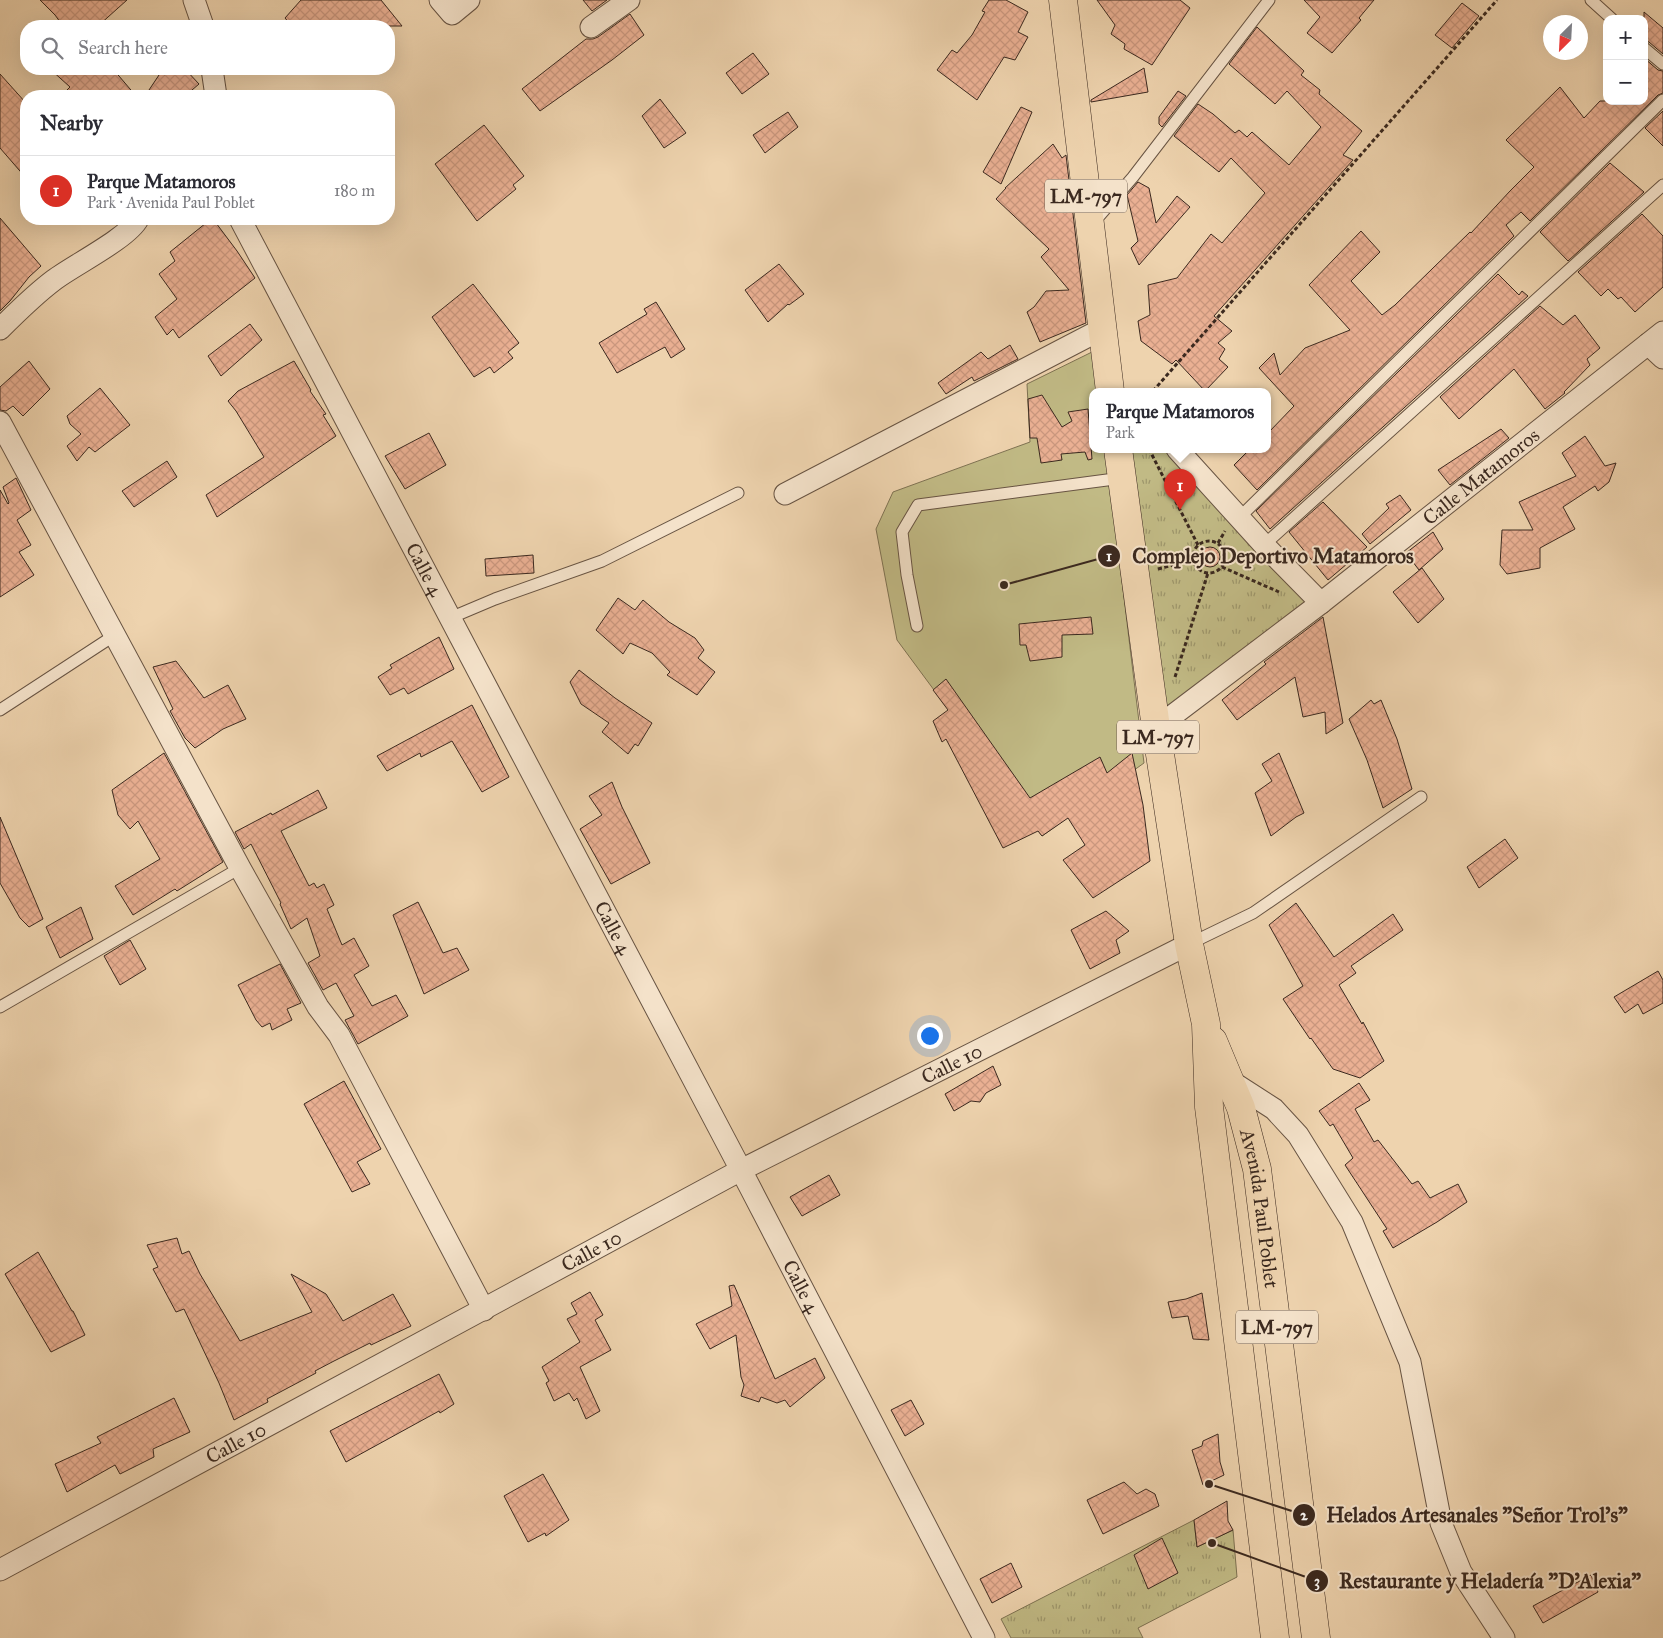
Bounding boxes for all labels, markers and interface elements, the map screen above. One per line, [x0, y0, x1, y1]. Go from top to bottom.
north arrow [1543, 15, 1588, 60]
map controls [1603, 15, 1648, 105]
button: + [1603, 15, 1648, 60]
search box [20, 20, 395, 75]
icon: search [38, 34, 66, 62]
text: Search here [78, 36, 168, 59]
button: − [1603, 60, 1648, 105]
text: Nearby [40, 110, 103, 136]
text: Parque Matamoros [87, 170, 235, 193]
road number: LM-797 [1045, 180, 1127, 212]
text: 1 [53, 181, 59, 200]
text: 180 m [334, 181, 375, 200]
text: Park · Avenida Paul Poblet [87, 193, 255, 212]
popup [1089, 388, 1271, 453]
text: Parque Matamoros [1106, 400, 1254, 423]
text: Park [1106, 423, 1135, 442]
street label: Calle Matamoros [1418, 423, 1544, 530]
pin: 1 [1164, 469, 1196, 510]
callout: Complejo Deportivo Matamoros [1097, 538, 1423, 574]
street label: Calle 4 [401, 539, 449, 601]
text: Complejo Deportivo Matamoros [1132, 543, 1414, 569]
text: 1 [1106, 547, 1112, 565]
road number: LM-797 [1117, 720, 1199, 754]
street label: Calle 4 [590, 897, 638, 959]
your location [917, 1023, 943, 1049]
street label: Calle 10 [917, 1038, 986, 1089]
street label: Avenida Paul Poblet [1235, 1125, 1284, 1289]
street label: Calle 10 [557, 1225, 626, 1277]
street label: Calle 4 [778, 1256, 826, 1318]
road number: LM-797 [1236, 1310, 1318, 1344]
street label: Calle 10 [202, 1417, 270, 1469]
callout: Helados Artesanales "Señor Trol's" [1291, 1497, 1638, 1533]
text: Helados Artesanales "Señor Trol's" [1326, 1502, 1628, 1528]
text: 2 [1300, 1506, 1308, 1524]
callout: Restaurante y Heladería "D'Alexia" [1304, 1563, 1651, 1599]
text: Restaurante y Heladería "D'Alexia" [1339, 1568, 1641, 1594]
text: 3 [1314, 1572, 1320, 1591]

